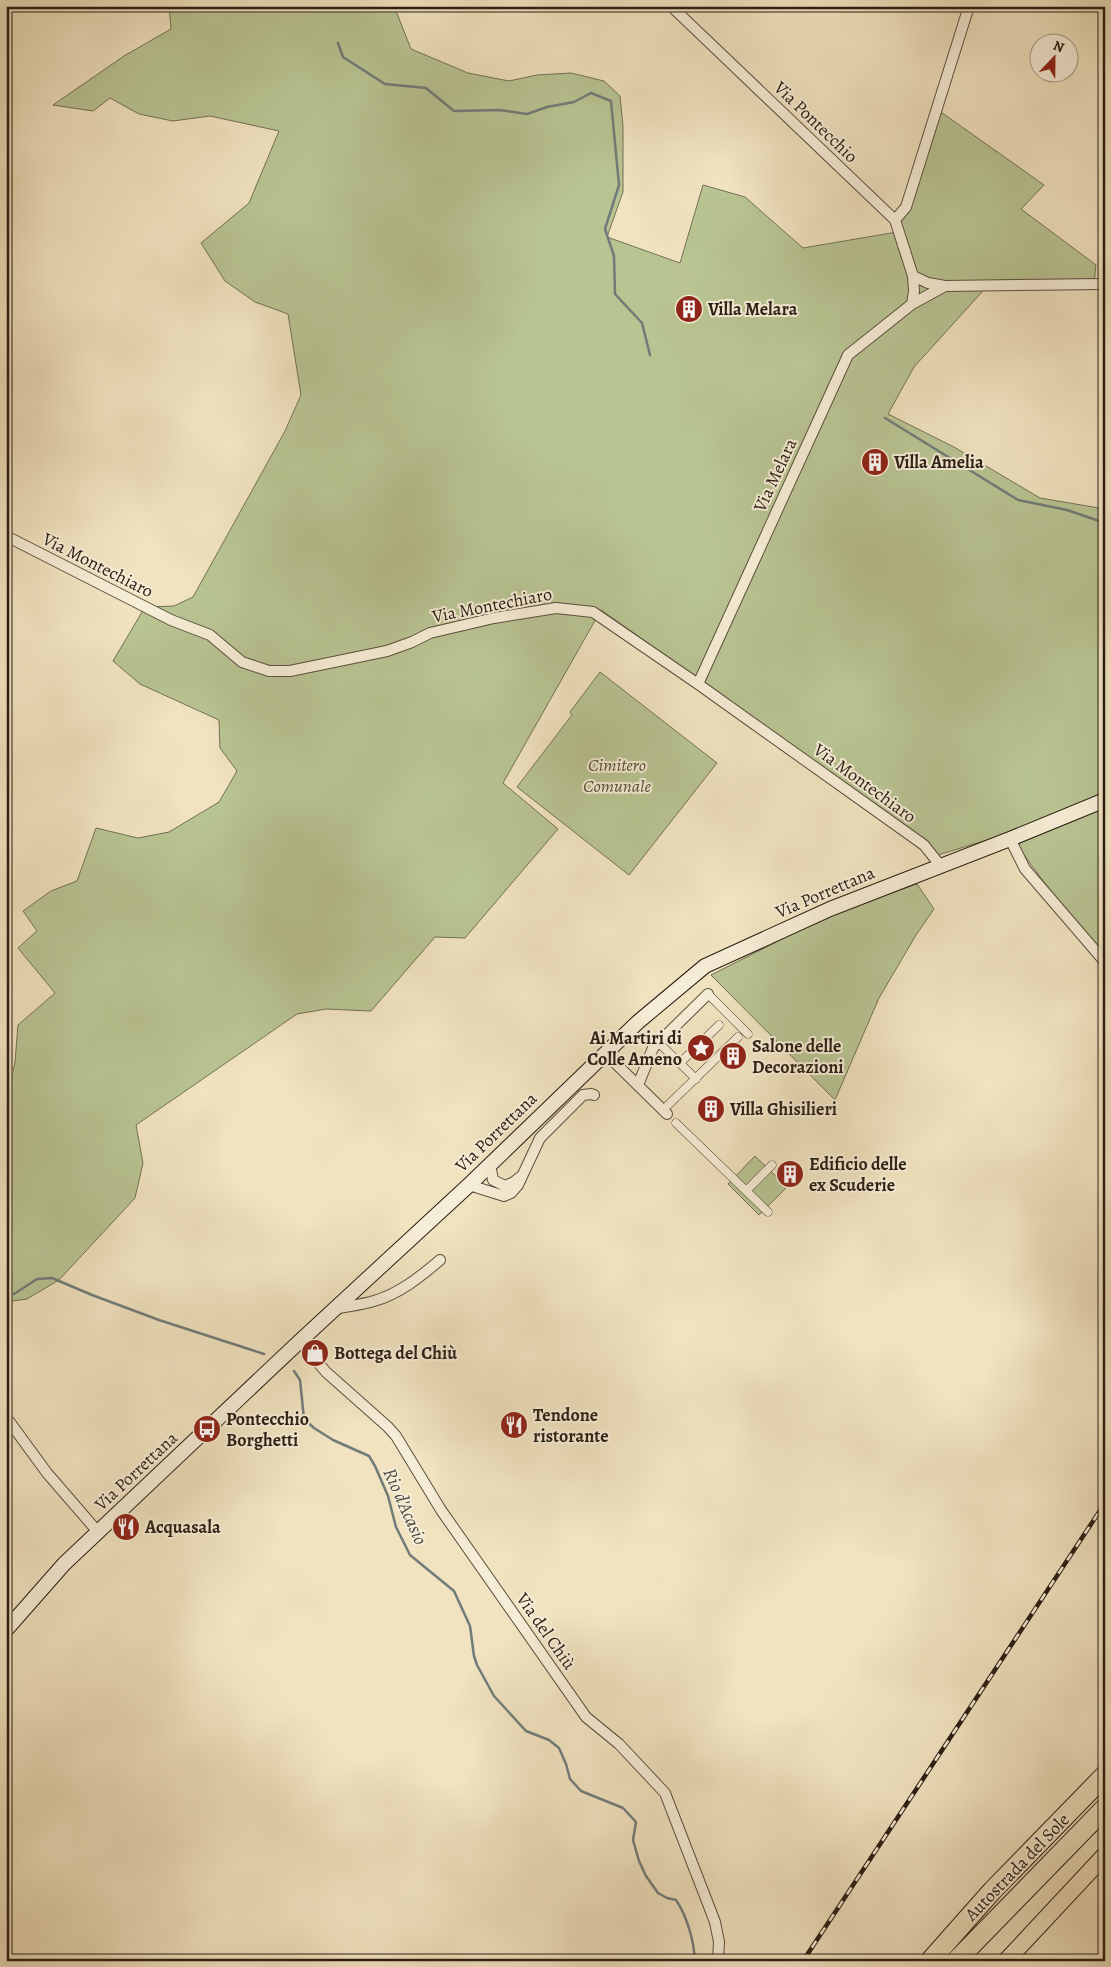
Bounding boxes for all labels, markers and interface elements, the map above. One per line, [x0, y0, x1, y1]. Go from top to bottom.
north arrow [1028, 32, 1078, 82]
text: N [1050, 36, 1067, 57]
street label: Via Pontecchio [768, 75, 863, 168]
building icon: Villa Melara [674, 294, 704, 324]
place label: Villa Melara [707, 297, 798, 321]
street label: Via Melara [747, 434, 803, 516]
building icon: Villa Amelia [860, 447, 890, 477]
place label: Villa Amelia [893, 450, 984, 474]
street label: Via Montechiaro [38, 526, 158, 603]
street label: Via Montechiaro [429, 582, 554, 629]
street label: Via Montechiaro [808, 737, 921, 828]
park label: Cimitero Comunale [583, 753, 652, 798]
street label: Via Porrettana [771, 860, 879, 924]
place label: Ai Martiri di Colle Ameno [587, 1026, 682, 1071]
place icon: Ai Martiri di Colle Ameno [686, 1033, 716, 1063]
place label: Salone delle Decorazioni [752, 1034, 844, 1079]
building icon: Salone delle Decorazioni [718, 1041, 748, 1071]
street label: Via Porrettana [449, 1086, 543, 1178]
building icon: Villa Ghisilieri [696, 1094, 726, 1124]
place label: Villa Ghisilieri [729, 1097, 837, 1121]
place label: Edificio delle ex Scuderie [809, 1152, 907, 1197]
building icon: Edificio delle ex Scuderie [775, 1159, 805, 1189]
shop icon: Bottega del Chiù [300, 1338, 330, 1368]
place label: Bottega del Chiù [334, 1341, 457, 1365]
place label: Tendone ristorante [533, 1403, 609, 1448]
place label: Pontecchio Borghetti [226, 1407, 309, 1452]
restaurant icon: Tendone ristorante [499, 1410, 529, 1440]
bus stop icon: Pontecchio Borghetti [192, 1414, 222, 1444]
street label: Via Porrettana [88, 1426, 183, 1516]
water label: Rio d'Acasio [377, 1464, 434, 1549]
restaurant icon: Acquasala [111, 1512, 141, 1542]
place label: Acquasala [144, 1515, 221, 1539]
street label: Via del Chiù [510, 1587, 581, 1674]
street label: Autostrada del Sole [959, 1808, 1075, 1927]

